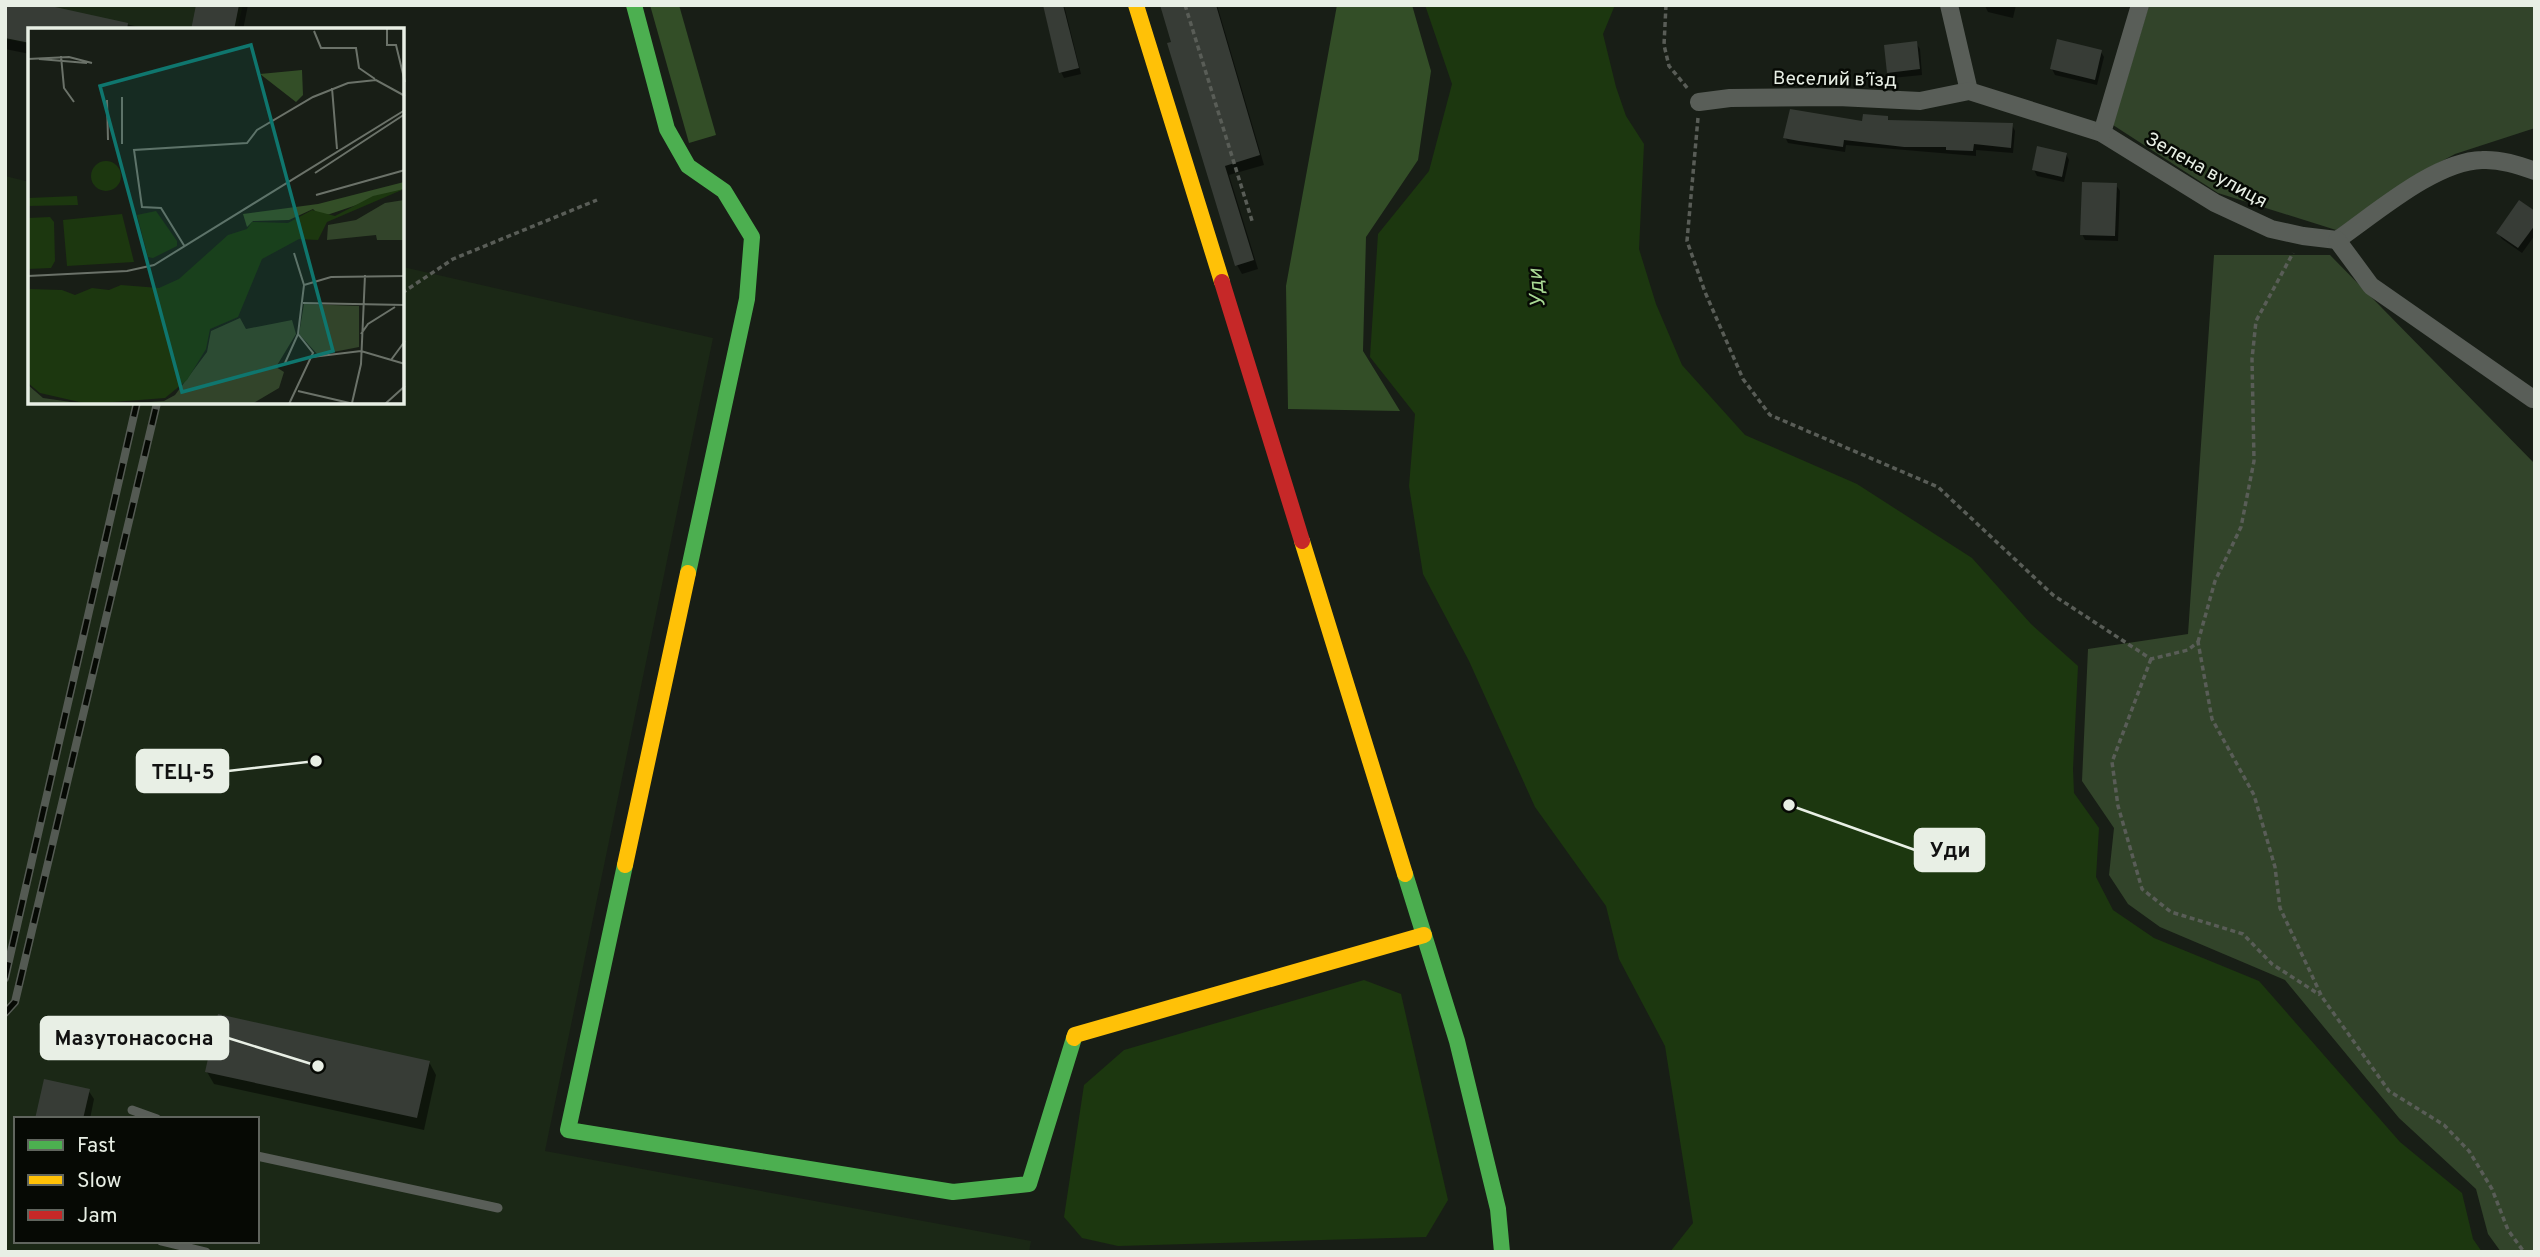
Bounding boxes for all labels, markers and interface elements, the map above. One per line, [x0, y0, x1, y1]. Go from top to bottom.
inset map [28, 28, 404, 404]
street label: Веселий в’їзд [1773, 67, 1897, 93]
street label: Зелена вулиця [2141, 127, 2271, 214]
water label: Уди [1522, 266, 1553, 309]
callout: ТЕЦ-5 [137, 750, 228, 792]
text: ТЕЦ-5 [151, 760, 215, 787]
callout: Уди [1915, 829, 1984, 871]
text: Уди [1929, 838, 1971, 865]
callout: Мазутонасосна [41, 1017, 228, 1059]
text: Мазутонасосна [55, 1026, 213, 1053]
legend [14, 1117, 259, 1243]
text: Fast [77, 1133, 116, 1160]
text: Slow [77, 1168, 122, 1195]
text: Jam [77, 1203, 118, 1230]

